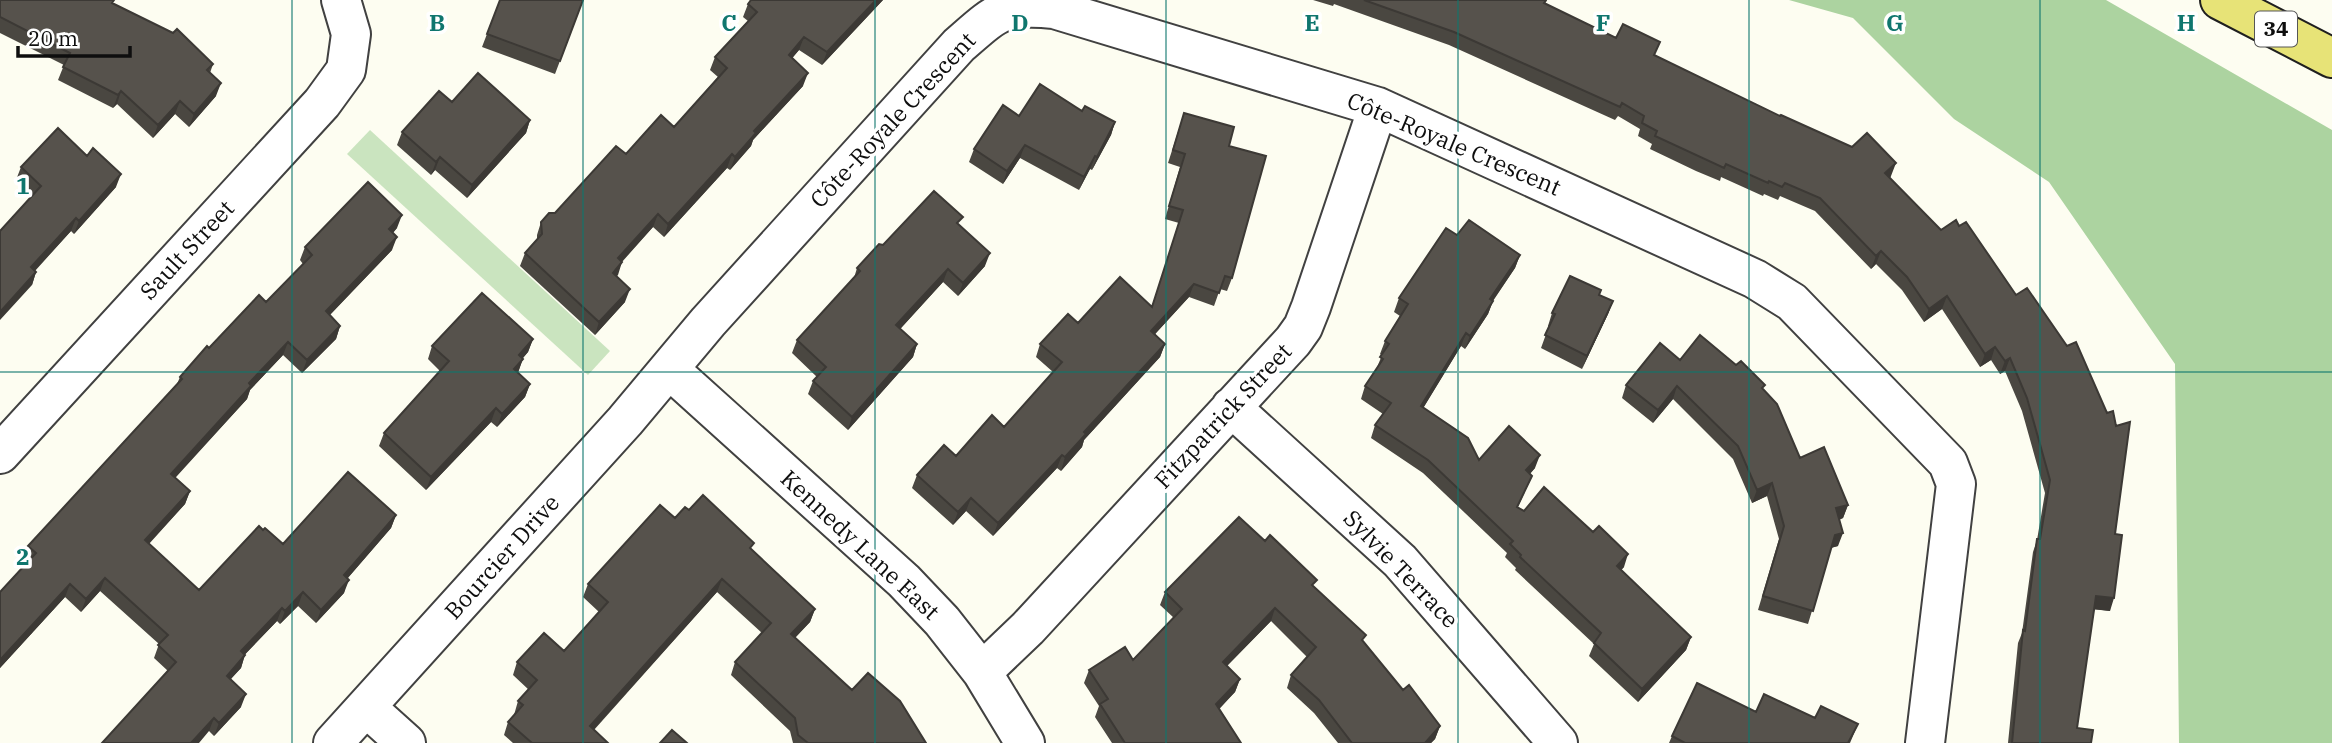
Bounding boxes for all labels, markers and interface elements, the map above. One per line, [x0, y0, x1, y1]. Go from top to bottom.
text: B [429, 7, 445, 37]
text: C [721, 7, 737, 37]
text: D [1011, 7, 1029, 37]
text: E [1304, 7, 1320, 37]
text: F [1596, 7, 1610, 37]
text: G [1886, 7, 1904, 37]
text: H [2177, 7, 2195, 37]
road number: 34 [2255, 12, 2297, 46]
scale bar [18, 14, 130, 58]
text: 20 m [28, 24, 78, 52]
street label: Côte-Royale Crescent [803, 25, 982, 213]
street label: Côte-Royale Crescent [1343, 84, 1566, 202]
text: 1 [16, 170, 30, 200]
street label: Sault Street [133, 193, 240, 305]
street label: Fitzpatrick Street [1147, 336, 1297, 494]
street label: Kennedy Lane East [775, 463, 946, 626]
street label: Bourcier Drive [437, 488, 565, 625]
street label: Sylvie Terrace [1338, 503, 1466, 634]
text: 2 [16, 541, 30, 571]

